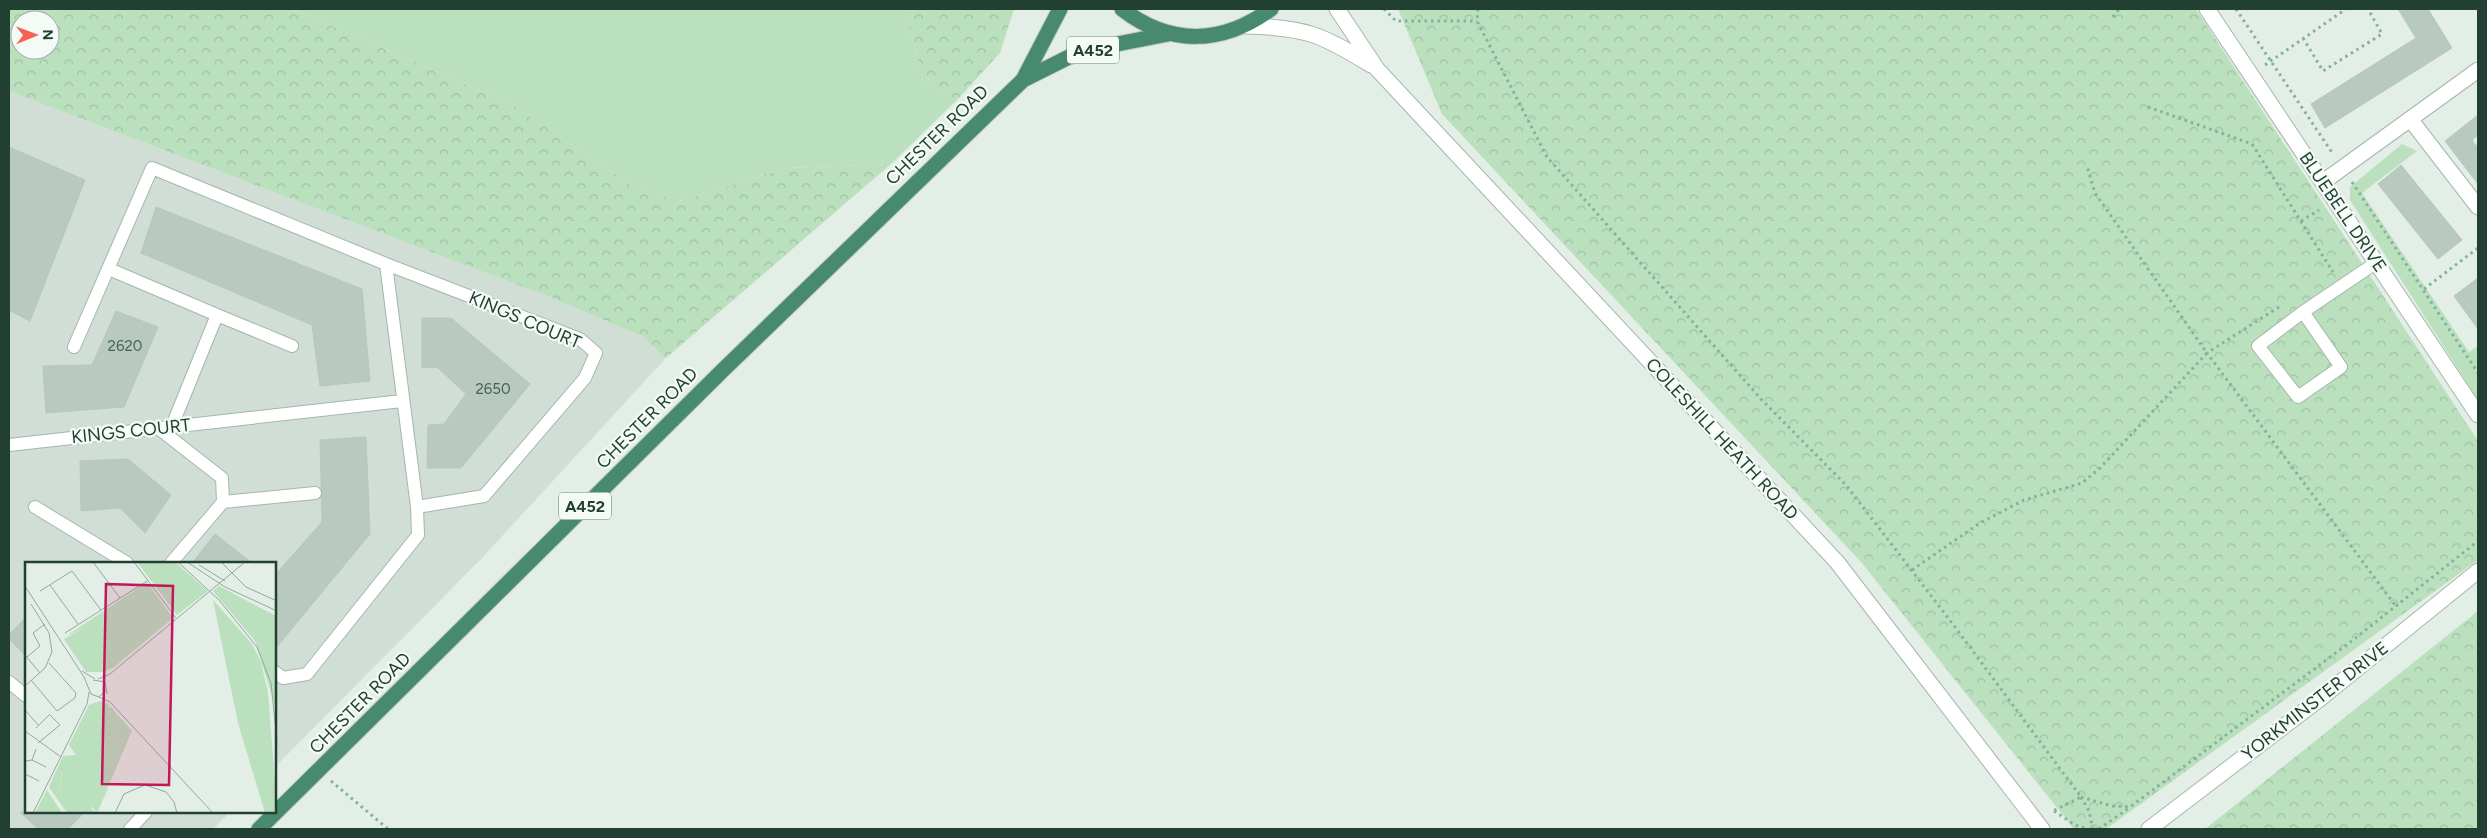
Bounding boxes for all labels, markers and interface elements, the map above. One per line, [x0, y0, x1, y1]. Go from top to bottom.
north arrow [10, 10, 60, 60]
text: N [39, 29, 56, 40]
road number: A452 [1067, 36, 1119, 64]
street label: CHESTER ROAD [881, 80, 993, 190]
street label: BLUEBELL DRIVE [2295, 148, 2391, 276]
street label: KINGS COURT [466, 286, 584, 354]
house number: 2620 [108, 337, 142, 355]
street label: COLESHILL HEATH ROAD [1641, 353, 1803, 525]
street label: CHESTER ROAD [592, 363, 702, 473]
house number: 2650 [475, 380, 511, 398]
street label: KINGS COURT [70, 414, 192, 448]
road number: A452 [559, 492, 611, 520]
inset map [25, 562, 276, 813]
street label: YORKMINSTER DRIVE [2237, 637, 2393, 765]
street label: CHESTER ROAD [305, 648, 415, 758]

